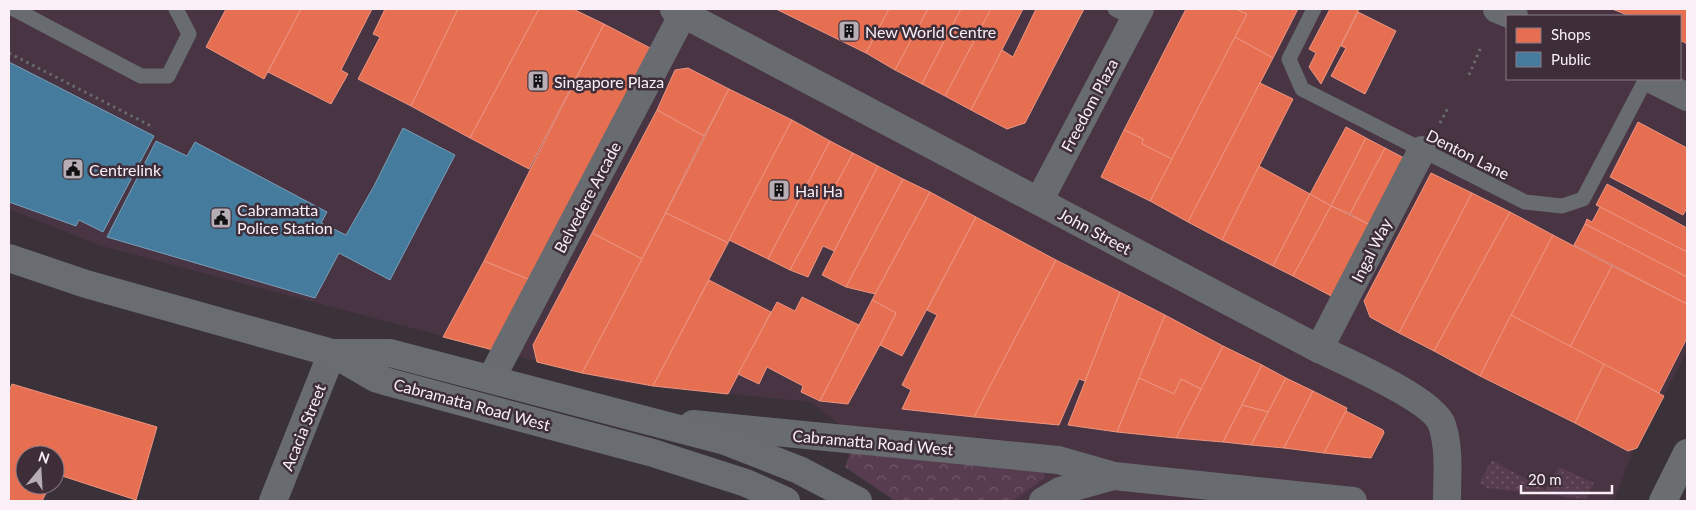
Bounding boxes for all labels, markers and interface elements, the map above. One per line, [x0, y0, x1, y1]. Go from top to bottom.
legend [1506, 15, 1681, 80]
building icon: New World Centre [837, 19, 861, 43]
place label: New World Centre [865, 22, 996, 41]
text: Shops [1551, 25, 1591, 43]
text: Public [1551, 50, 1591, 68]
street label: Freedom Plaza [1057, 55, 1121, 155]
building icon: Singapore Plaza [526, 69, 550, 93]
place label: Singapore Plaza [554, 72, 664, 91]
street label: Denton Lane [1423, 125, 1513, 183]
street label: Belvedere Arcade [550, 138, 624, 256]
public building icon: Centrelink [61, 157, 85, 181]
place label: Centrelink [89, 160, 162, 179]
building icon: Hai Ha [767, 178, 791, 202]
place label: Hai Ha [795, 181, 843, 200]
place label: Cabramatta Police Station [237, 200, 333, 237]
street label: John Street [1055, 204, 1135, 258]
public building icon: Cabramatta Police Station [209, 206, 233, 230]
street label: Ingal Way [1347, 214, 1395, 285]
street label: Cabramatta Road West [392, 374, 553, 434]
street label: Acacia Street [277, 381, 329, 473]
street label: Cabramatta Road West [792, 426, 954, 459]
north arrow [15, 445, 65, 495]
text: N [36, 447, 52, 467]
scale bar [1521, 462, 1612, 494]
text: 20 m [1528, 470, 1562, 488]

